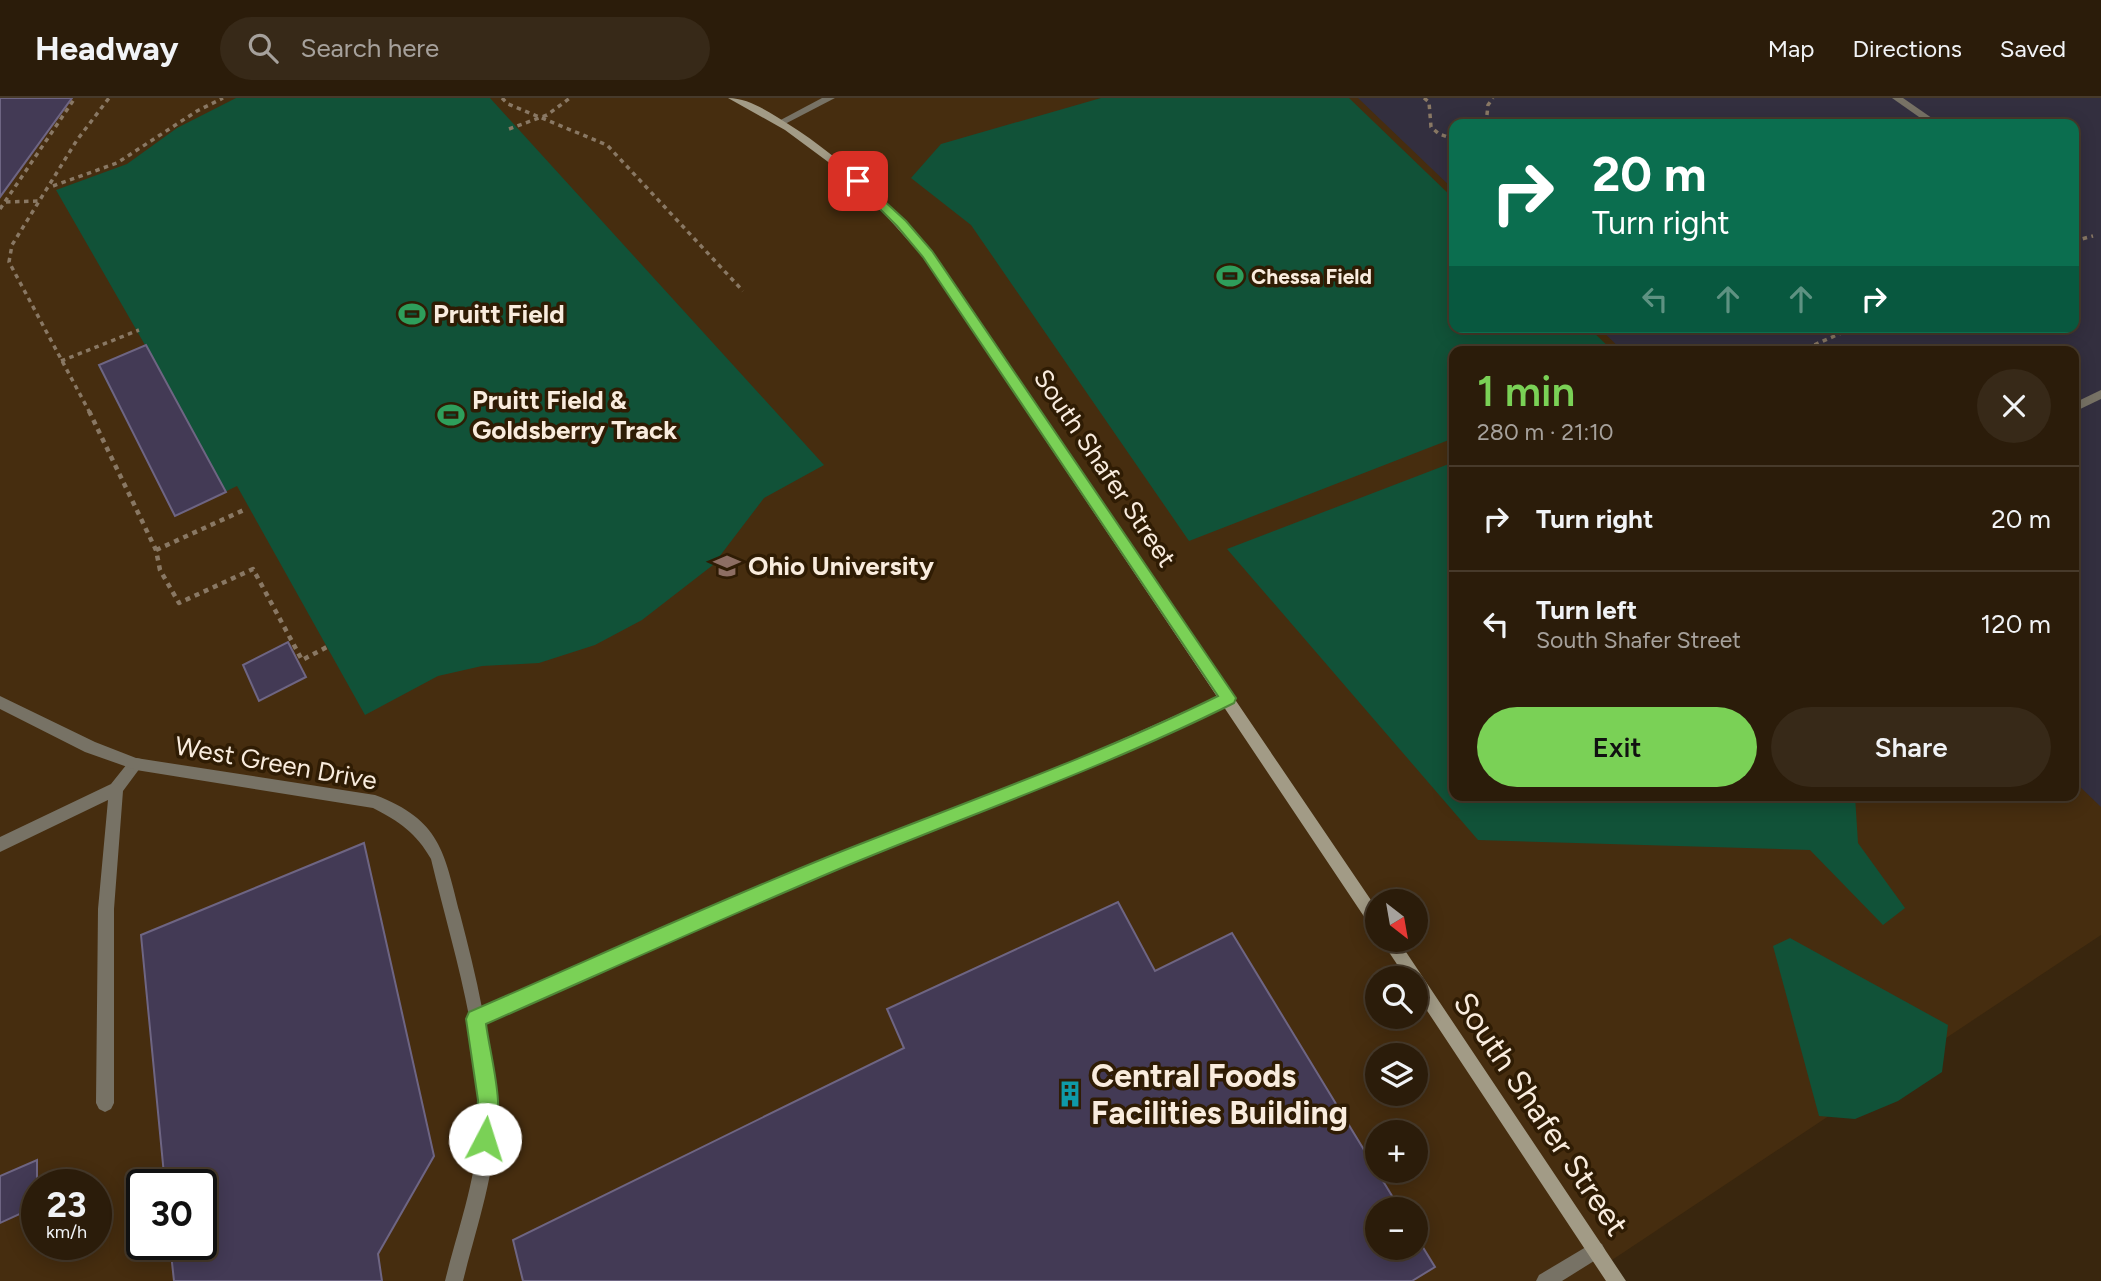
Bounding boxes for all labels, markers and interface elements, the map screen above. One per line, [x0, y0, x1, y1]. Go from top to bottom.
search box [220, 17, 710, 80]
text: Headway [35, 29, 178, 68]
icon: search [244, 29, 282, 67]
text: Search here [300, 32, 439, 64]
text: Map [1768, 34, 1814, 63]
text: Directions [1852, 34, 1962, 63]
text: Saved [2000, 34, 2066, 63]
text: 20 m [1592, 144, 1707, 203]
icon: right [1477, 147, 1568, 238]
pin [828, 151, 888, 211]
icon: arrive [839, 162, 877, 200]
text: Turn right [1592, 204, 1730, 242]
sports icon: Chessa Field [1215, 261, 1245, 291]
place label: Chessa Field [1251, 264, 1372, 289]
icon: left [1636, 280, 1674, 318]
icon: ahead [1709, 280, 1747, 318]
icon: ahead [1782, 280, 1820, 318]
icon: right [1855, 280, 1893, 318]
place label: Pruitt Field [433, 298, 565, 330]
sports icon: Pruitt Field [397, 299, 427, 329]
street label: South Shafer Street [1027, 363, 1183, 573]
text: 1 min [1477, 366, 1575, 417]
button: close [1977, 369, 2051, 443]
place label: Pruitt Field & Goldsberry Track [472, 384, 677, 446]
sports icon: Pruitt Field & Goldsberry Track [436, 400, 466, 430]
text: 280 m · 21:10 [1477, 418, 1614, 446]
icon: right [1477, 500, 1515, 538]
text: Turn right [1536, 503, 1653, 535]
text: 20 m [1991, 503, 2051, 535]
place label: Ohio University [748, 550, 934, 582]
school or university icon: Ohio University [712, 551, 742, 581]
text: Turn left [1536, 594, 1637, 626]
icon: left [1477, 605, 1515, 643]
text: 120 m [1981, 608, 2051, 640]
text: South Shafer Street [1536, 626, 1741, 654]
button: Exit [1477, 707, 1757, 787]
button: Share [1771, 707, 2051, 787]
street label: West Green Drive [173, 729, 379, 797]
north arrow [1365, 889, 1428, 952]
map controls [1365, 889, 1428, 1260]
button: search [1365, 966, 1428, 1029]
street label: South Shafer Street [1445, 985, 1637, 1243]
button: layers [1365, 1043, 1428, 1106]
place label: Central Foods Facilities Building [1091, 1057, 1348, 1132]
building icon: Central Foods Facilities Building [1055, 1079, 1085, 1109]
position arrow [448, 1102, 522, 1176]
button: + [1365, 1120, 1428, 1183]
speed limit sign: 30 [126, 1169, 217, 1260]
text: 23 [47, 1184, 86, 1226]
button: − [1365, 1197, 1428, 1260]
text: km/h [46, 1221, 87, 1243]

